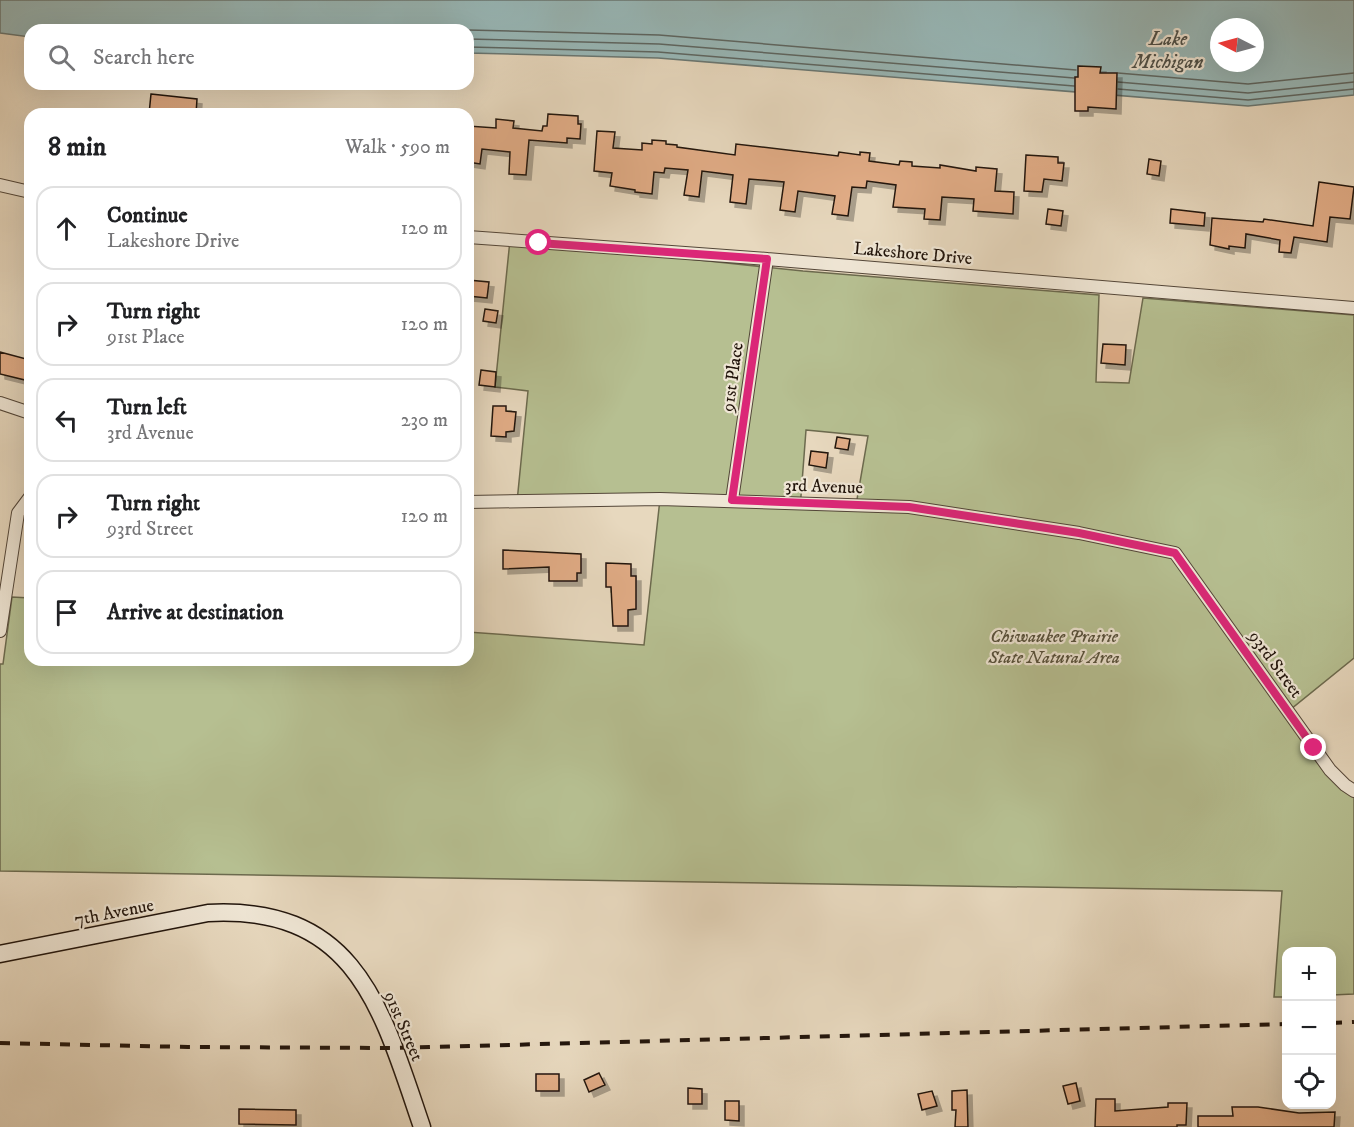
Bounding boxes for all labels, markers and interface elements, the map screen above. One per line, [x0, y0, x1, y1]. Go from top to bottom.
north arrow [1210, 18, 1264, 72]
search box [24, 24, 474, 90]
water label: Lake Michigan [1131, 27, 1204, 75]
icon: search [45, 41, 78, 74]
text: Search here [93, 44, 195, 71]
text: 8 min [48, 131, 106, 164]
text: Walk · 590 m [345, 135, 450, 160]
text: Continue [107, 202, 188, 229]
icon: ahead [50, 212, 83, 245]
text: 120 m [401, 216, 448, 241]
text: Lakeshore Drive [107, 229, 239, 254]
route start [525, 229, 551, 255]
street label: Lakeshore Drive [853, 238, 973, 270]
text: Turn right [107, 298, 200, 325]
icon: right [50, 308, 83, 341]
text: 120 m [401, 312, 448, 337]
text: 91st Place [107, 325, 185, 350]
street label: 91st Place [717, 341, 749, 414]
text: Turn left [107, 394, 187, 421]
icon: left [50, 404, 83, 437]
text: 230 m [401, 408, 448, 433]
text: 3rd Avenue [107, 421, 194, 446]
street label: 3rd Avenue [785, 475, 863, 499]
text: Turn right [107, 490, 200, 517]
icon: right [50, 500, 83, 533]
text: 120 m [401, 504, 448, 529]
text: 93rd Street [107, 517, 193, 542]
icon: arrive [50, 596, 83, 629]
text: Arrive at destination [107, 599, 284, 626]
park label: Chiwaukee Prairie State Natural Area [987, 626, 1120, 669]
street label: 93rd Street [1243, 626, 1307, 703]
route end [1300, 734, 1326, 760]
street label: 7th Avenue [73, 895, 156, 931]
map controls [1282, 947, 1336, 1109]
button: + [1282, 947, 1336, 1001]
street label: 91st Street [378, 987, 428, 1065]
button: − [1282, 1001, 1336, 1055]
button: locate [1282, 1055, 1336, 1109]

